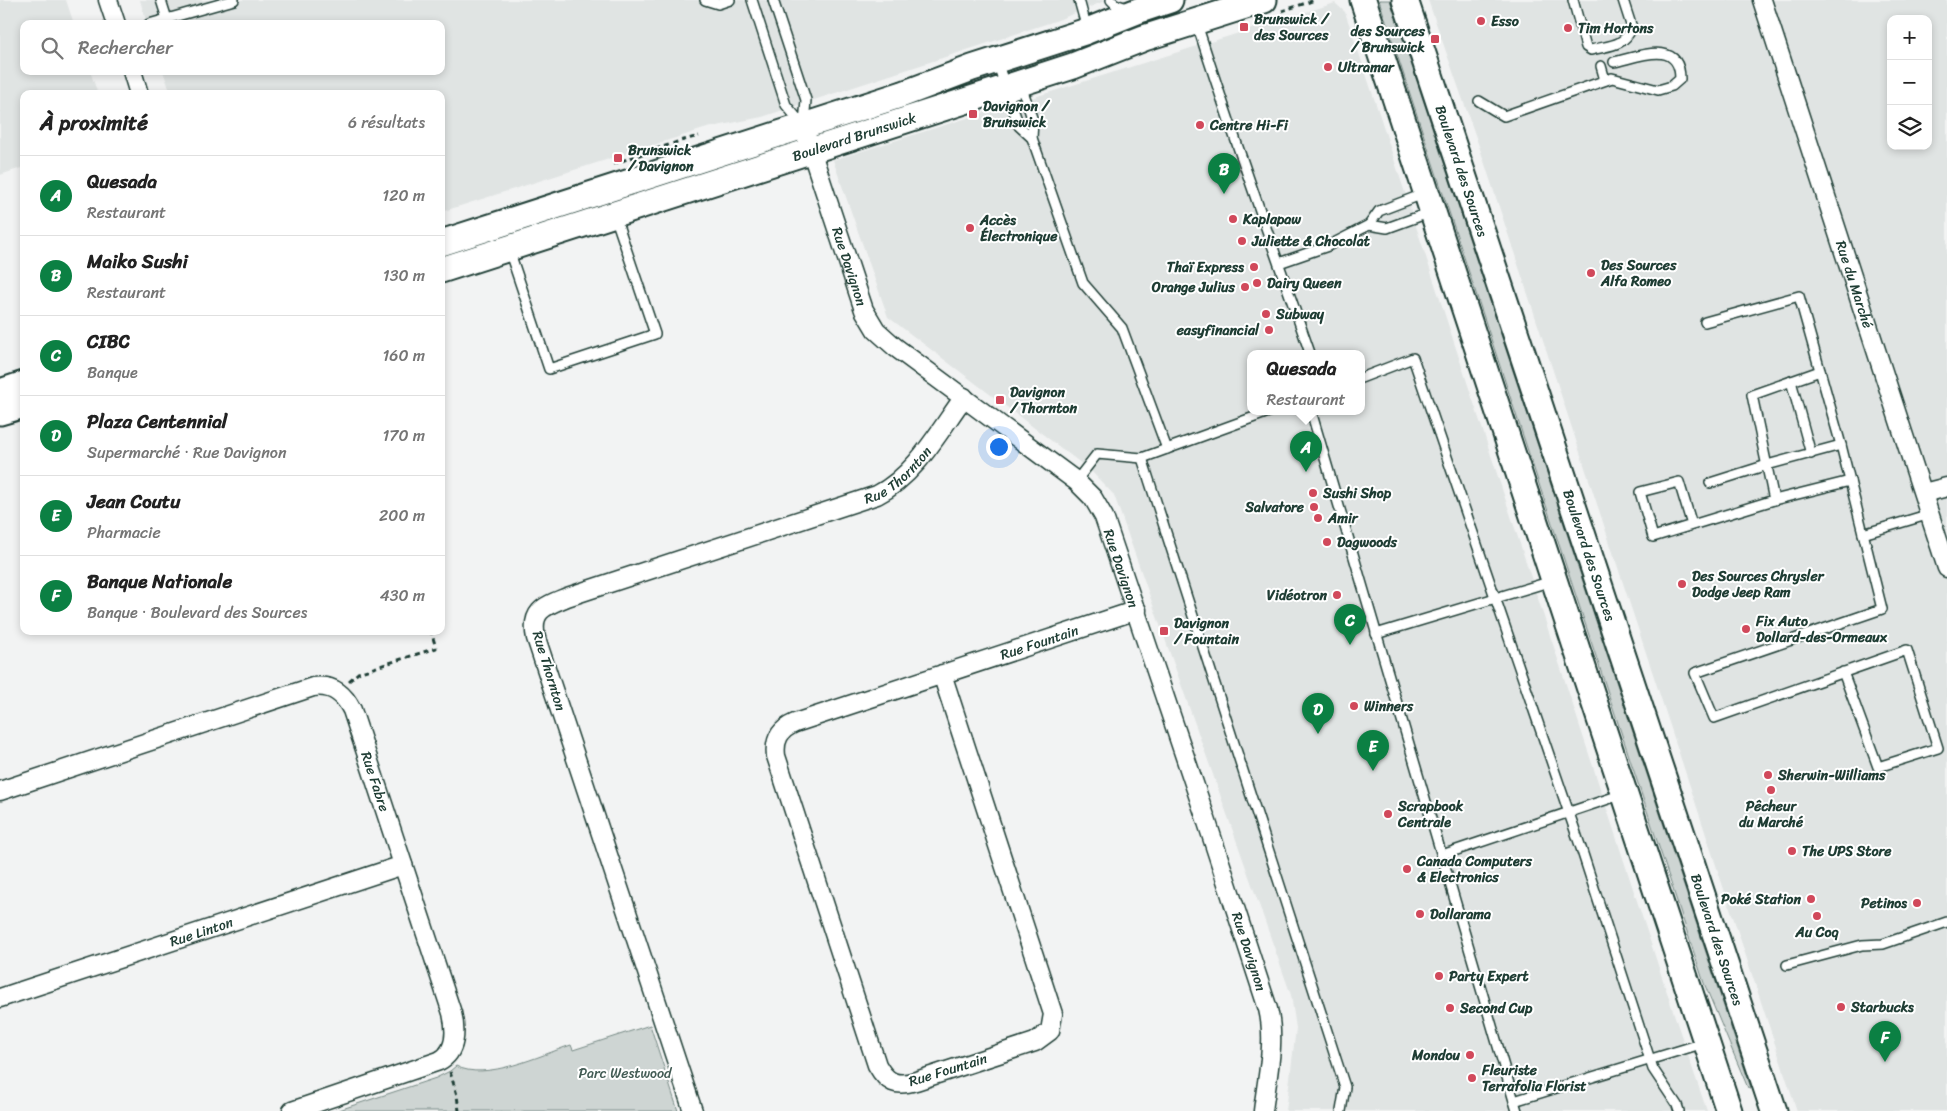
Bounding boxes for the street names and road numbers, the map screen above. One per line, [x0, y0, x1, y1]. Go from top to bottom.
street label: Boulevard des Sources [1428, 102, 1495, 240]
street label: Boulevard Brunswick [789, 105, 920, 168]
street label: Rue Davignon [825, 224, 874, 310]
street label: Rue du Marché [1829, 237, 1881, 332]
street label: Rue Thornton [861, 440, 938, 511]
street label: Boulevard des Sources [1556, 486, 1623, 625]
street label: Rue Davignon [1096, 525, 1146, 612]
street label: Rue Fountain [997, 618, 1082, 667]
street label: Rue Thornton [525, 628, 573, 715]
street label: Rue Fabre [354, 748, 397, 815]
street label: Boulevard des Sources [1684, 870, 1751, 1009]
street label: Rue Linton [166, 909, 237, 954]
street label: Rue Davignon [1225, 909, 1274, 995]
street label: Rue Fountain [906, 1046, 991, 1094]

